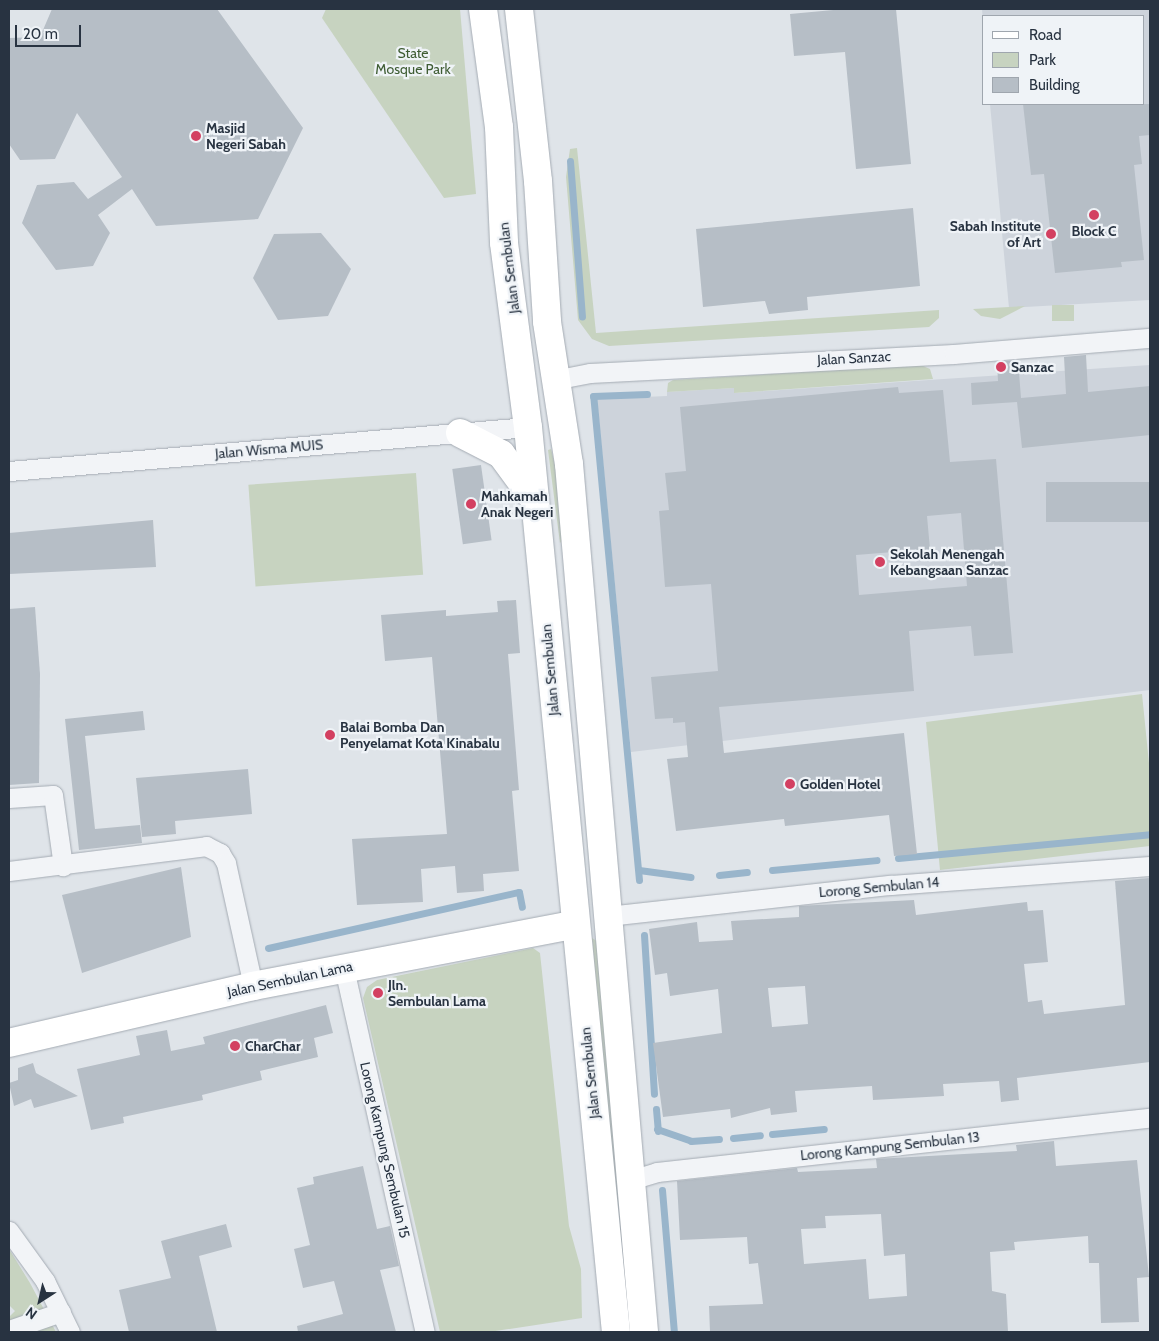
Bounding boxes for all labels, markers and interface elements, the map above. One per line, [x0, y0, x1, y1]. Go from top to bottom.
scale bar [18, 15, 84, 47]
legend [982, 15, 1144, 105]
text: 20 m [23, 25, 58, 43]
text: Road [1029, 26, 1062, 44]
park label: State Mosque Park [375, 45, 451, 78]
text: Park [1029, 51, 1056, 69]
text: Building [1029, 76, 1080, 94]
place label: Masjid Negeri Sabah [206, 120, 286, 152]
marker: Masjid Negeri Sabah [190, 130, 202, 142]
marker: Block C [1088, 209, 1100, 221]
place label: Sabah Institute of Art [950, 218, 1041, 250]
street label: Jalan Sembulan [495, 221, 523, 315]
place label: Block C [1071, 223, 1117, 239]
marker: Sabah Institute of Art [1045, 228, 1057, 240]
street label: Jalan Sanzac [817, 348, 891, 368]
place label: Sanzac [1011, 359, 1054, 375]
marker: Sanzac [995, 361, 1007, 373]
street label: Jalan Wisma MUIS [214, 436, 324, 462]
place label: Mahkamah Anak Negeri [481, 488, 553, 520]
marker: Mahkamah Anak Negeri [465, 498, 477, 510]
place label: Sekolah Menengah Kebangsaan Sanzac [890, 546, 1009, 578]
marker: Sekolah Menengah Kebangsaan Sanzac [874, 556, 886, 568]
street label: Jalan Sembulan [538, 624, 562, 716]
place label: Balai Bomba Dan Penyelamat Kota Kinabalu [340, 719, 500, 752]
marker: Balai Bomba Dan Penyelamat Kota Kinabalu [324, 729, 336, 741]
place label: Golden Hotel [800, 776, 881, 792]
marker: Golden Hotel [784, 778, 796, 790]
street label: Lorong Sembulan 14 [818, 873, 940, 901]
street label: Jalan Sembulan Lama [226, 958, 354, 1000]
place label: Jln. Sembulan Lama [388, 977, 486, 1010]
marker: Jln. Sembulan Lama [372, 987, 384, 999]
street label: Jalan Sembulan [577, 1027, 603, 1119]
place label: CharChar [245, 1038, 301, 1054]
marker: CharChar [229, 1040, 241, 1052]
street label: Lorong Kampung Sembulan 15 [357, 1060, 413, 1240]
street label: Lorong Kampung Sembulan 13 [799, 1128, 981, 1164]
north arrow [15, 1276, 65, 1326]
text: N [22, 1303, 41, 1324]

